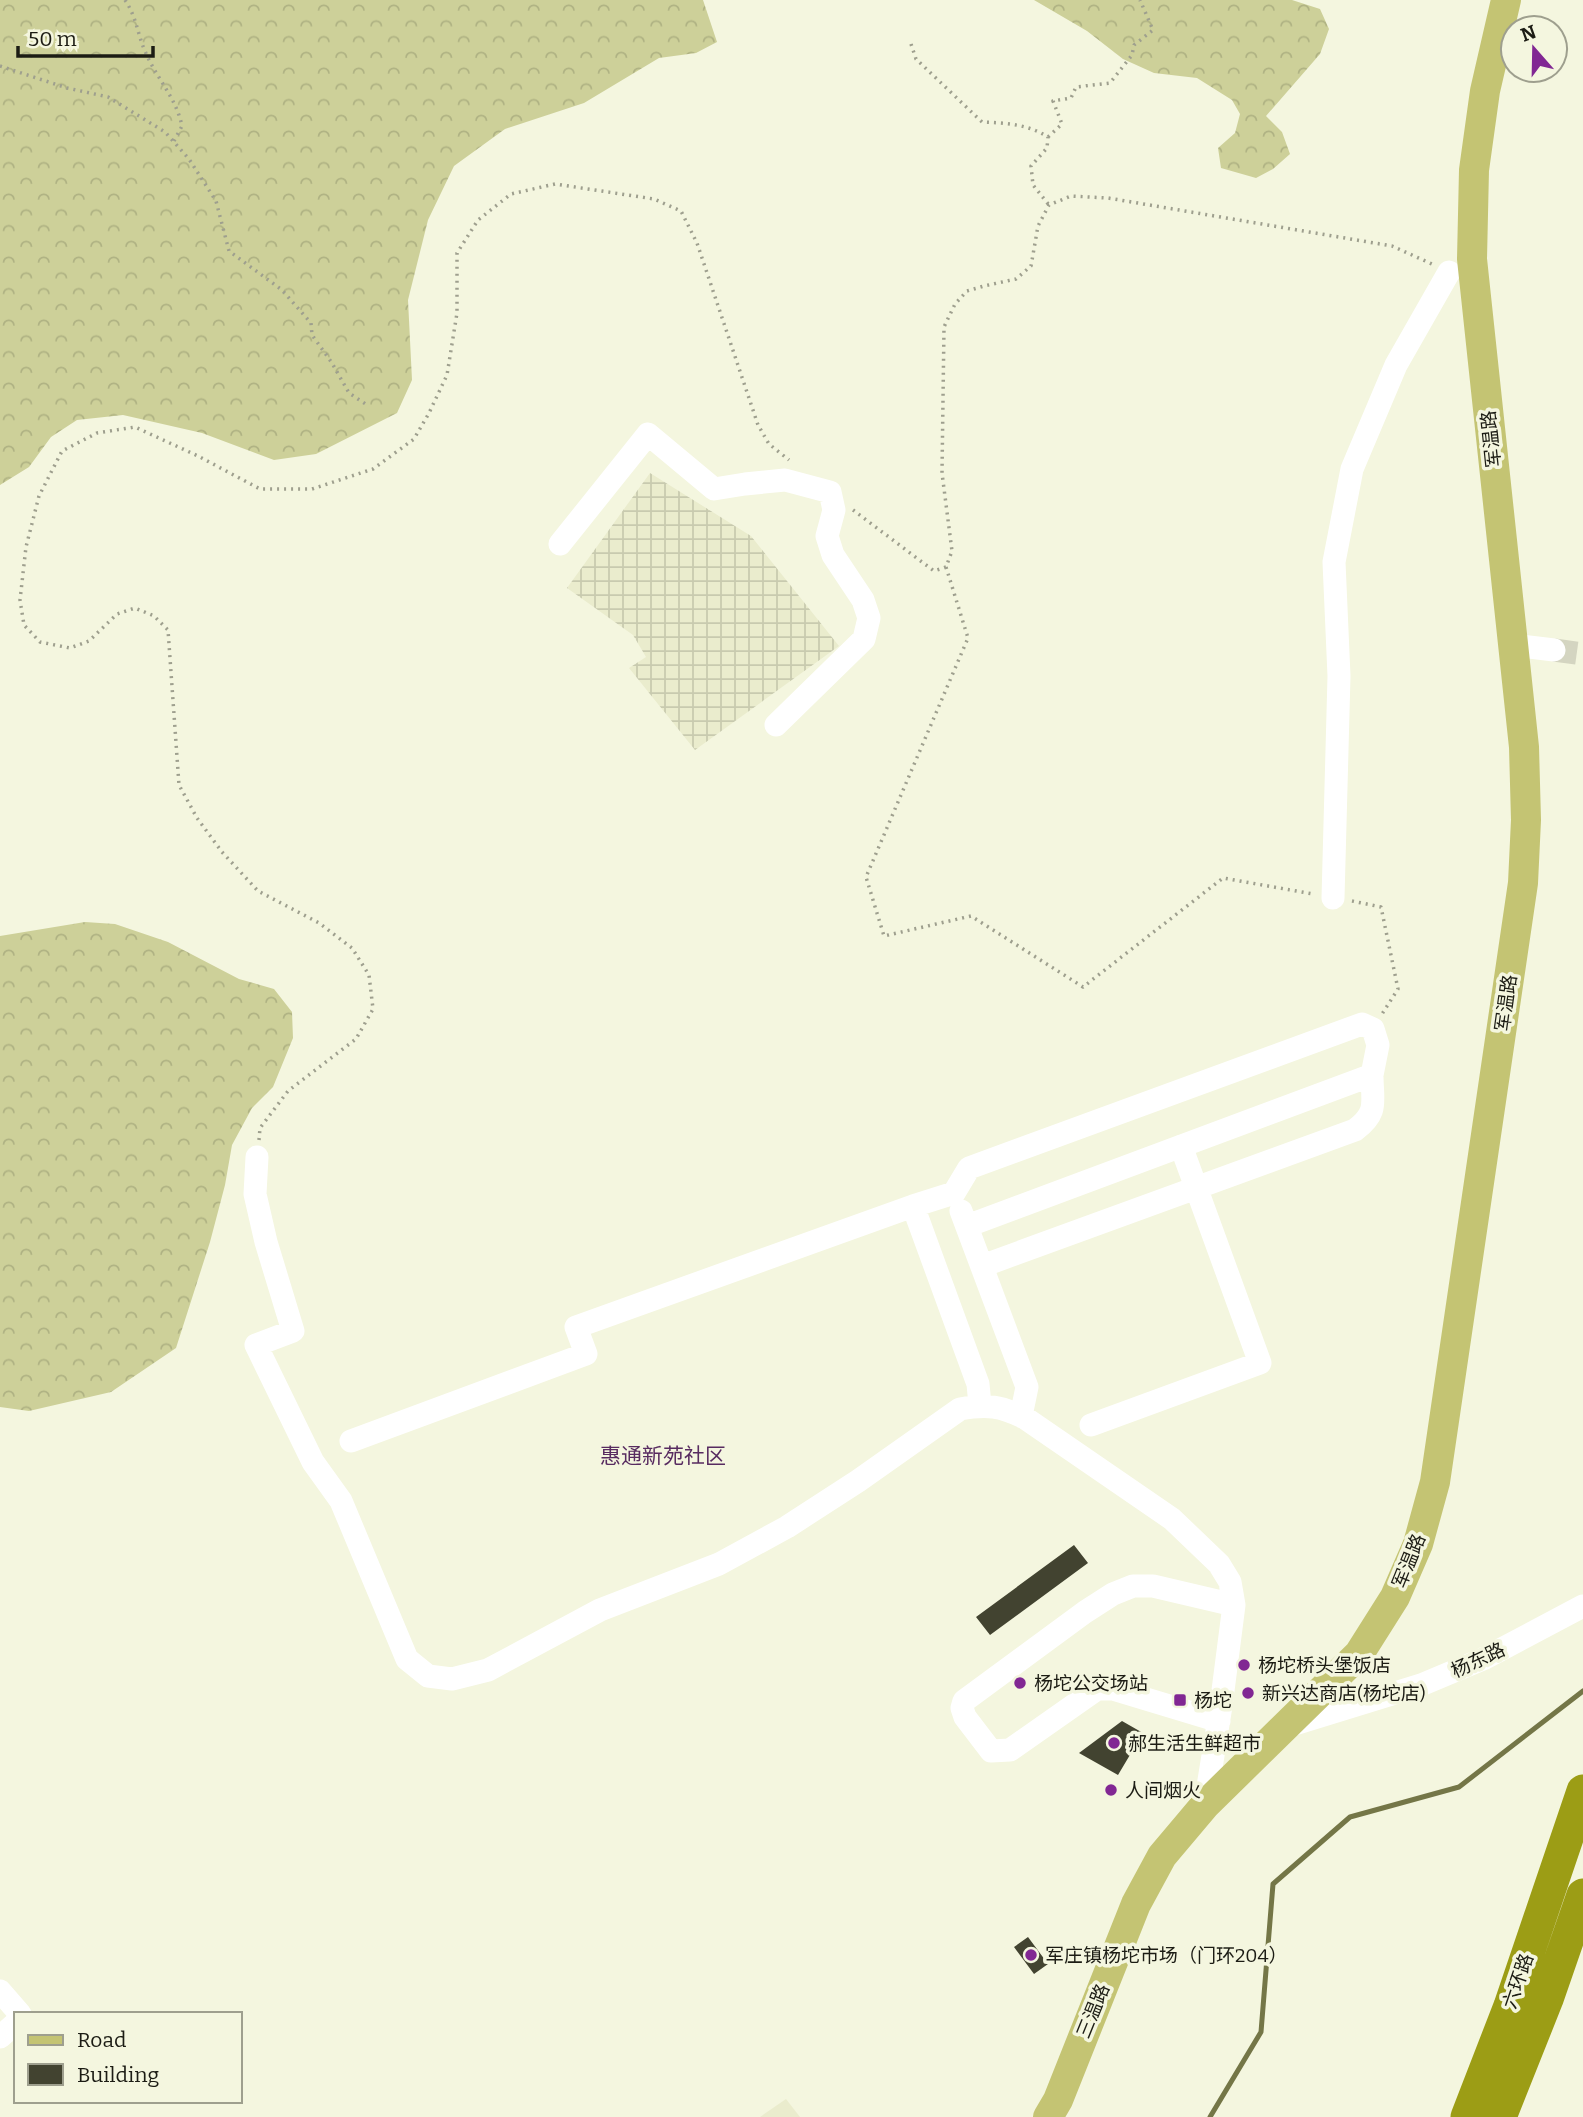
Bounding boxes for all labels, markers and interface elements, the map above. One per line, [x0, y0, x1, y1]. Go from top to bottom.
scale bar [18, 14, 152, 58]
north arrow [1499, 14, 1569, 84]
text: N [1518, 20, 1539, 47]
text: 50 m [28, 26, 77, 52]
street label: 军温路 [1477, 409, 1505, 469]
street label: 军温路 [1491, 973, 1521, 1033]
district label: 惠通新苑社区 [600, 1443, 726, 1469]
street label: 军温路 [1388, 1530, 1430, 1592]
street label: 杨东路 [1447, 1638, 1509, 1682]
place label: 杨坨桥头堡饭店 [1258, 1654, 1391, 1677]
marker: 杨坨桥头堡饭店 [1236, 1657, 1252, 1673]
place label: 杨坨公交场站 [1034, 1672, 1148, 1695]
marker: 杨坨公交场站 [1012, 1675, 1028, 1691]
place label: 新兴达商店(杨坨店) [1262, 1682, 1426, 1705]
marker: 新兴达商店(杨坨店) [1240, 1685, 1256, 1701]
place label: 杨坨 [1194, 1689, 1232, 1712]
marker: 杨坨 [1172, 1692, 1188, 1708]
place label: 郝生活生鲜超市 [1128, 1732, 1261, 1755]
marker: 郝生活生鲜超市 [1106, 1735, 1122, 1751]
place label: 人间烟火 [1125, 1779, 1201, 1802]
marker: 人间烟火 [1103, 1782, 1119, 1798]
place label: 军庄镇杨坨市场（门环204） [1045, 1944, 1288, 1967]
marker: 军庄镇杨坨市场（门环204） [1023, 1947, 1039, 1963]
street label: 六环路 [1498, 1950, 1538, 2012]
street label: 三温路 [1072, 1980, 1114, 2042]
legend [14, 2012, 242, 2103]
text: Road [77, 2027, 126, 2053]
text: Building [77, 2062, 160, 2088]

